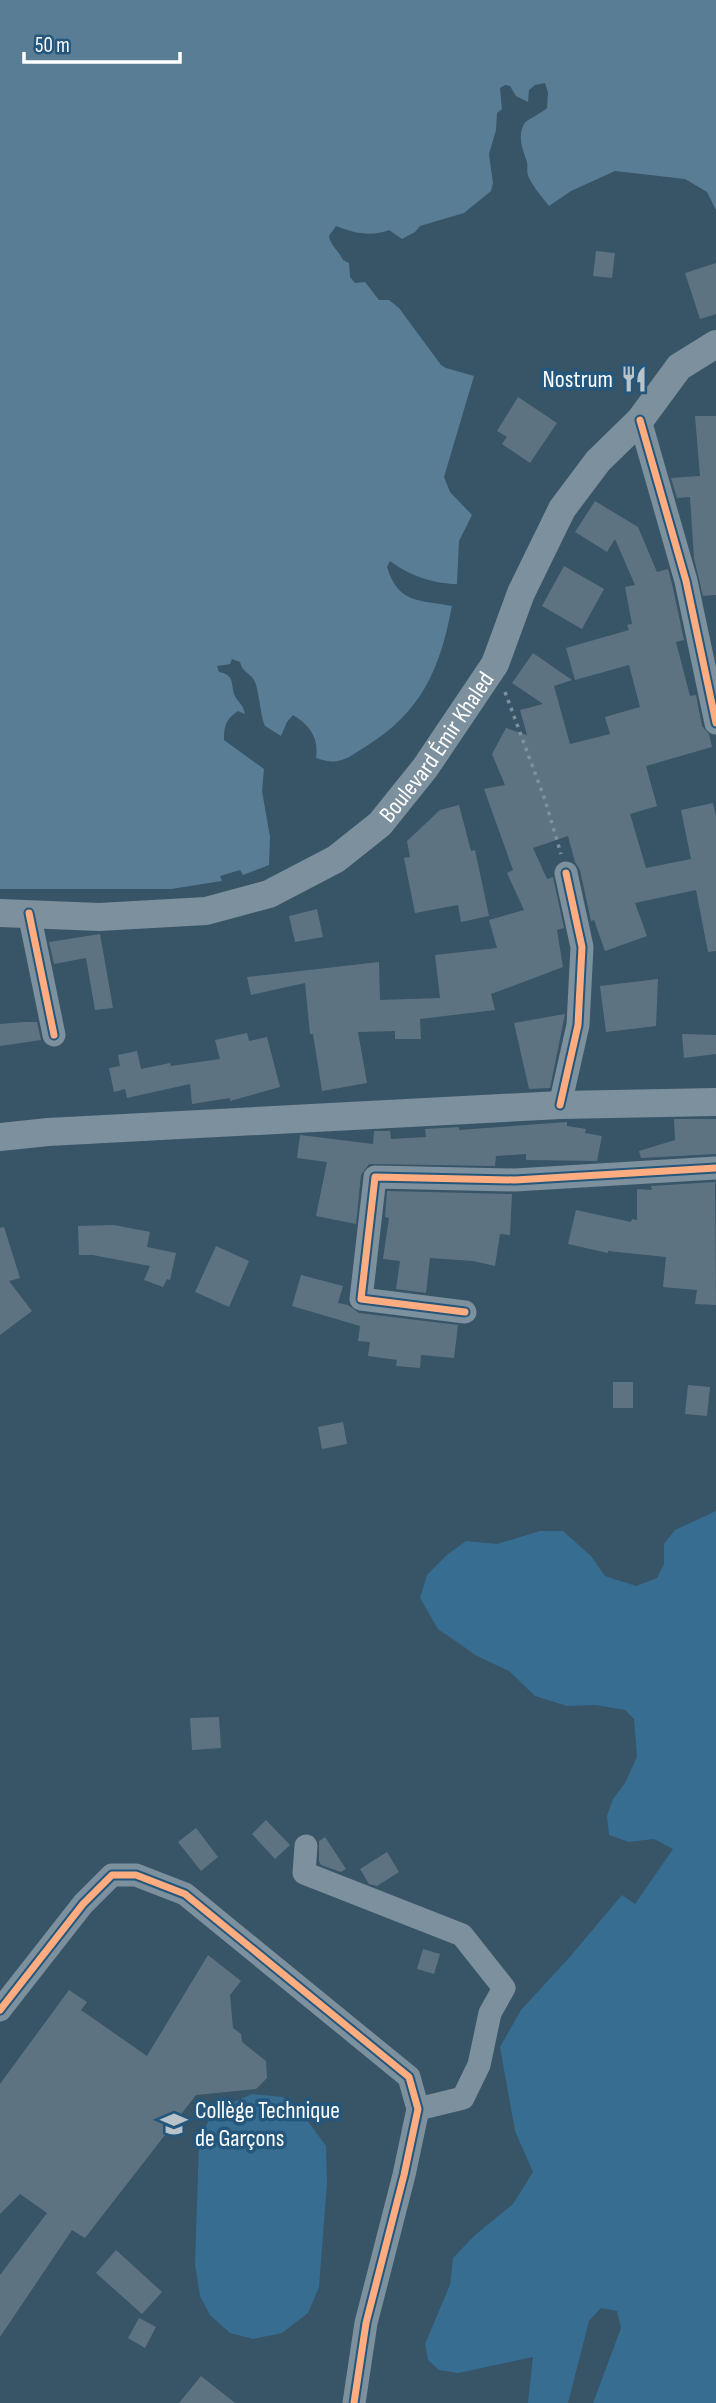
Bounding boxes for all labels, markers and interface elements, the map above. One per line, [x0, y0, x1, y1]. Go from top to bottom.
scale bar [24, 21, 180, 65]
text: 50 m [35, 33, 70, 58]
restaurant icon: Nostrum [619, 364, 649, 394]
place label: Nostrum [543, 365, 613, 394]
street label: Boulevard Émir Khaled [373, 666, 501, 828]
place label: Collège Technique de Garçons [195, 2096, 340, 2153]
school or university icon: Collège Technique de Garçons [159, 2109, 189, 2139]

